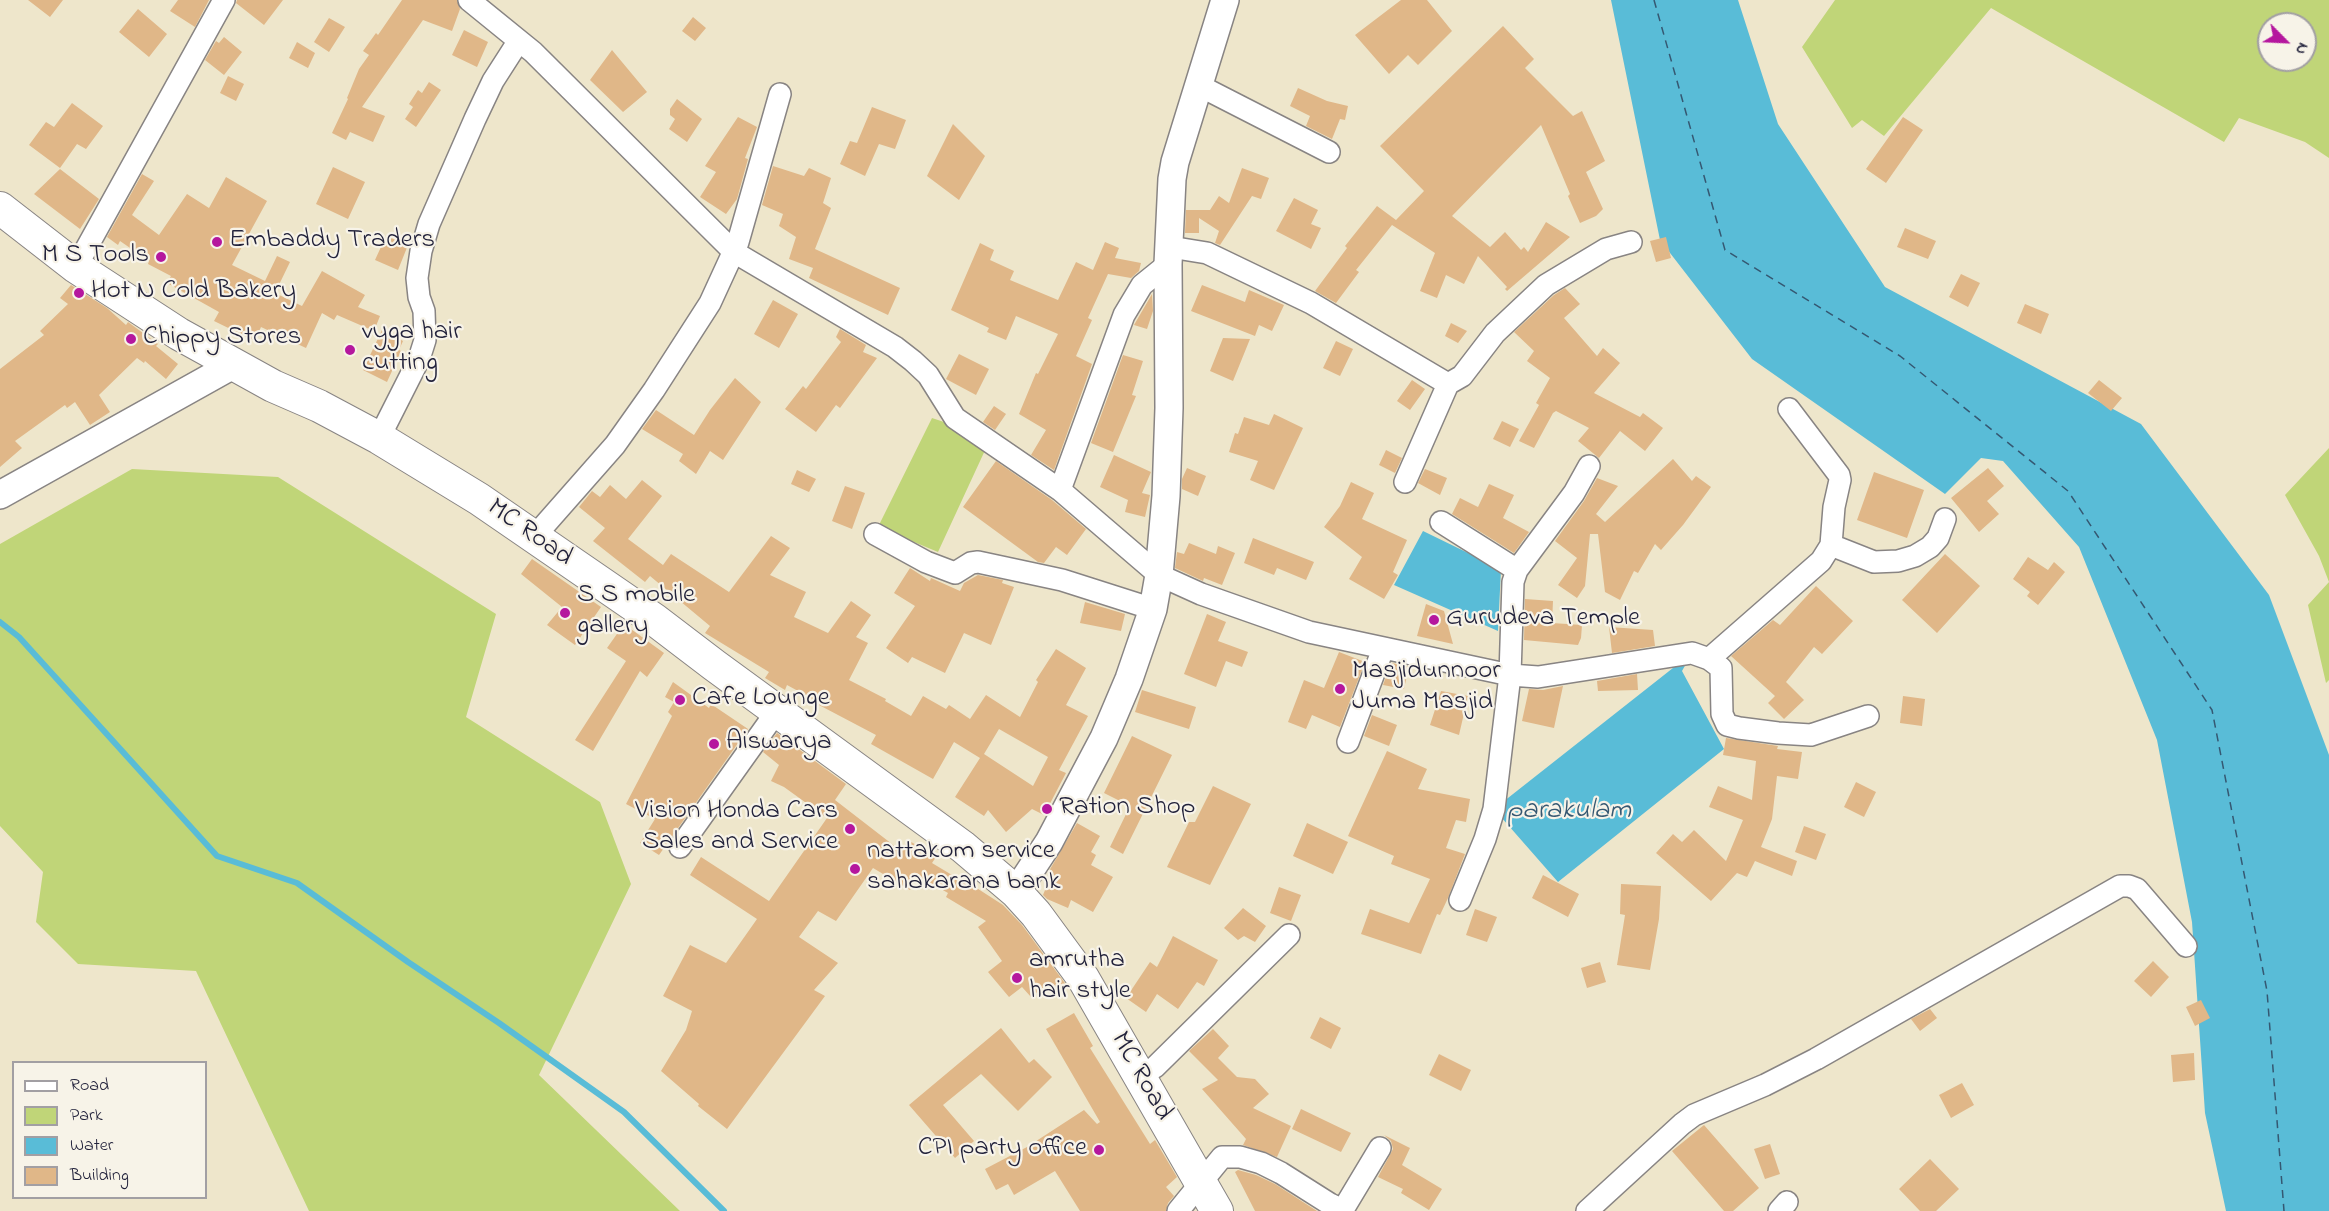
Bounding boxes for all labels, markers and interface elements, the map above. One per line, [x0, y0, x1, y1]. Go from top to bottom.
north arrow [2257, 12, 2317, 72]
text: N [2288, 39, 2315, 58]
place label: Embaddy Traders [229, 226, 435, 258]
marker: Embaddy Traders [210, 235, 224, 249]
place label: M S Tools [42, 241, 149, 273]
marker: M S Tools [154, 250, 168, 264]
place label: Hot N Cold Bakery [91, 277, 296, 309]
marker: Hot N Cold Bakery [72, 286, 86, 300]
place label: vyga hair cutting [362, 318, 462, 381]
place label: Chippy Stores [143, 323, 301, 355]
marker: Chippy Stores [124, 332, 138, 346]
marker: vyga hair cutting [343, 343, 357, 357]
street label: MC Road [480, 493, 578, 575]
place label: S S mobile gallery [577, 581, 695, 644]
place label: Gurudeva Temple [1446, 604, 1640, 636]
marker: S S mobile gallery [558, 606, 572, 620]
marker: Gurudeva Temple [1427, 613, 1441, 627]
place label: Masjidunnoor Juma Masjid [1352, 657, 1501, 720]
marker: Masjidunnoor Juma Masjid [1333, 682, 1347, 696]
place label: Cafe Lounge [692, 684, 830, 716]
marker: Cafe Lounge [673, 693, 687, 707]
place label: Aiswarya [726, 728, 831, 760]
marker: Aiswarya [707, 737, 721, 751]
place label: Ration Shop [1059, 793, 1195, 825]
water label: parakulam [1507, 795, 1631, 829]
place label: Vision Honda Cars Sales and Service [635, 797, 838, 860]
marker: Ration Shop [1040, 802, 1054, 816]
marker: Vision Honda Cars Sales and Service [843, 822, 857, 836]
place label: nattakom service sahakarana bank [867, 837, 1061, 900]
marker: nattakom service sahakarana bank [848, 862, 862, 876]
place label: amrutha hair style [1029, 946, 1131, 1009]
marker: amrutha hair style [1010, 971, 1024, 985]
street label: MC Road [1102, 1027, 1178, 1127]
legend [12, 1061, 207, 1199]
text: Road [70, 1073, 109, 1099]
text: Park [70, 1103, 103, 1129]
text: Water [70, 1133, 113, 1159]
place label: CPI party office [918, 1134, 1087, 1166]
marker: CPI party office [1092, 1143, 1106, 1157]
text: Building [70, 1163, 129, 1189]

